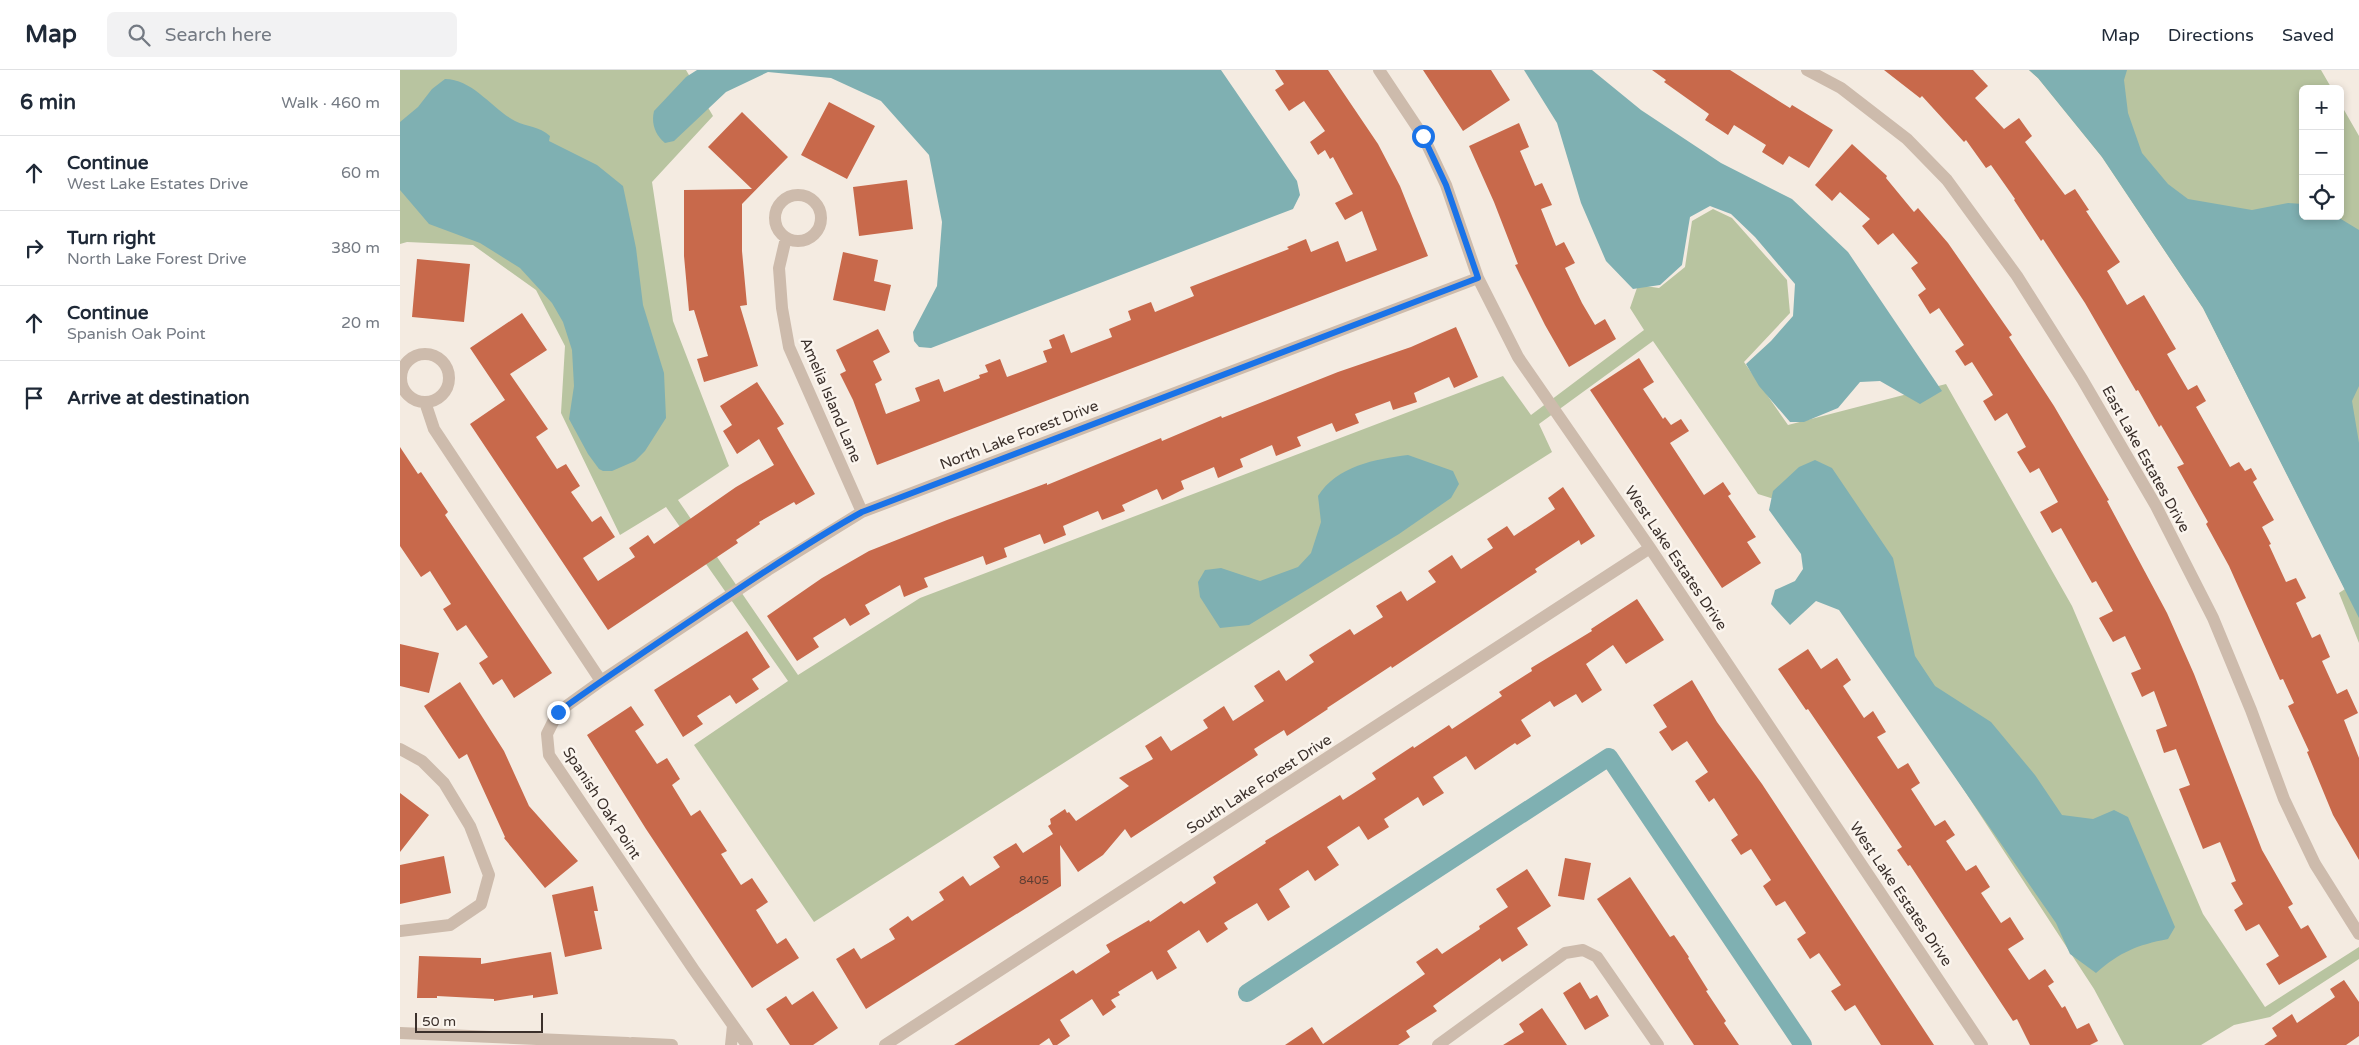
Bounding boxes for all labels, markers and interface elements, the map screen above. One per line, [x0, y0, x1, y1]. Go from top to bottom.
search box [107, 12, 457, 57]
text: Map [25, 20, 77, 49]
icon: search [125, 21, 153, 49]
text: Search here [165, 24, 272, 46]
text: Map [2101, 24, 2140, 46]
text: Directions [2168, 24, 2254, 46]
text: Saved [2282, 24, 2334, 46]
map controls [2299, 85, 2344, 220]
button: + [2299, 85, 2344, 130]
text: 6 min [20, 90, 76, 115]
text: Walk · 460 m [281, 93, 380, 113]
route start [1412, 125, 1435, 148]
button: − [2299, 130, 2344, 175]
text: Continue [67, 152, 149, 174]
icon: ahead [20, 159, 48, 187]
text: 60 m [341, 163, 380, 183]
text: West Lake Estates Drive [67, 174, 248, 194]
button: locate [2299, 175, 2344, 220]
text: Turn right [67, 227, 155, 249]
icon: right [20, 234, 48, 262]
text: 380 m [331, 238, 380, 258]
text: North Lake Forest Drive [67, 249, 247, 269]
text: Continue [67, 302, 149, 324]
icon: ahead [20, 309, 48, 337]
text: 20 m [341, 313, 380, 333]
text: Spanish Oak Point [67, 324, 206, 344]
street label: Amelia Island Lane [797, 335, 865, 465]
street label: East Lake Estates Drive [2098, 383, 2194, 535]
icon: arrive [20, 384, 48, 412]
text: Arrive at destination [67, 387, 250, 409]
street label: North Lake Forest Drive [937, 396, 1101, 474]
street label: West Lake Estates Drive [1621, 482, 1731, 634]
route end [547, 701, 570, 724]
street label: South Lake Forest Drive [1183, 730, 1335, 838]
street label: Spanish Oak Point [559, 744, 645, 863]
street label: West Lake Estates Drive [1846, 818, 1956, 970]
house number: 8405 [1019, 873, 1049, 887]
scale bar [415, 1010, 542, 1033]
text: 50 m [422, 1013, 456, 1030]

